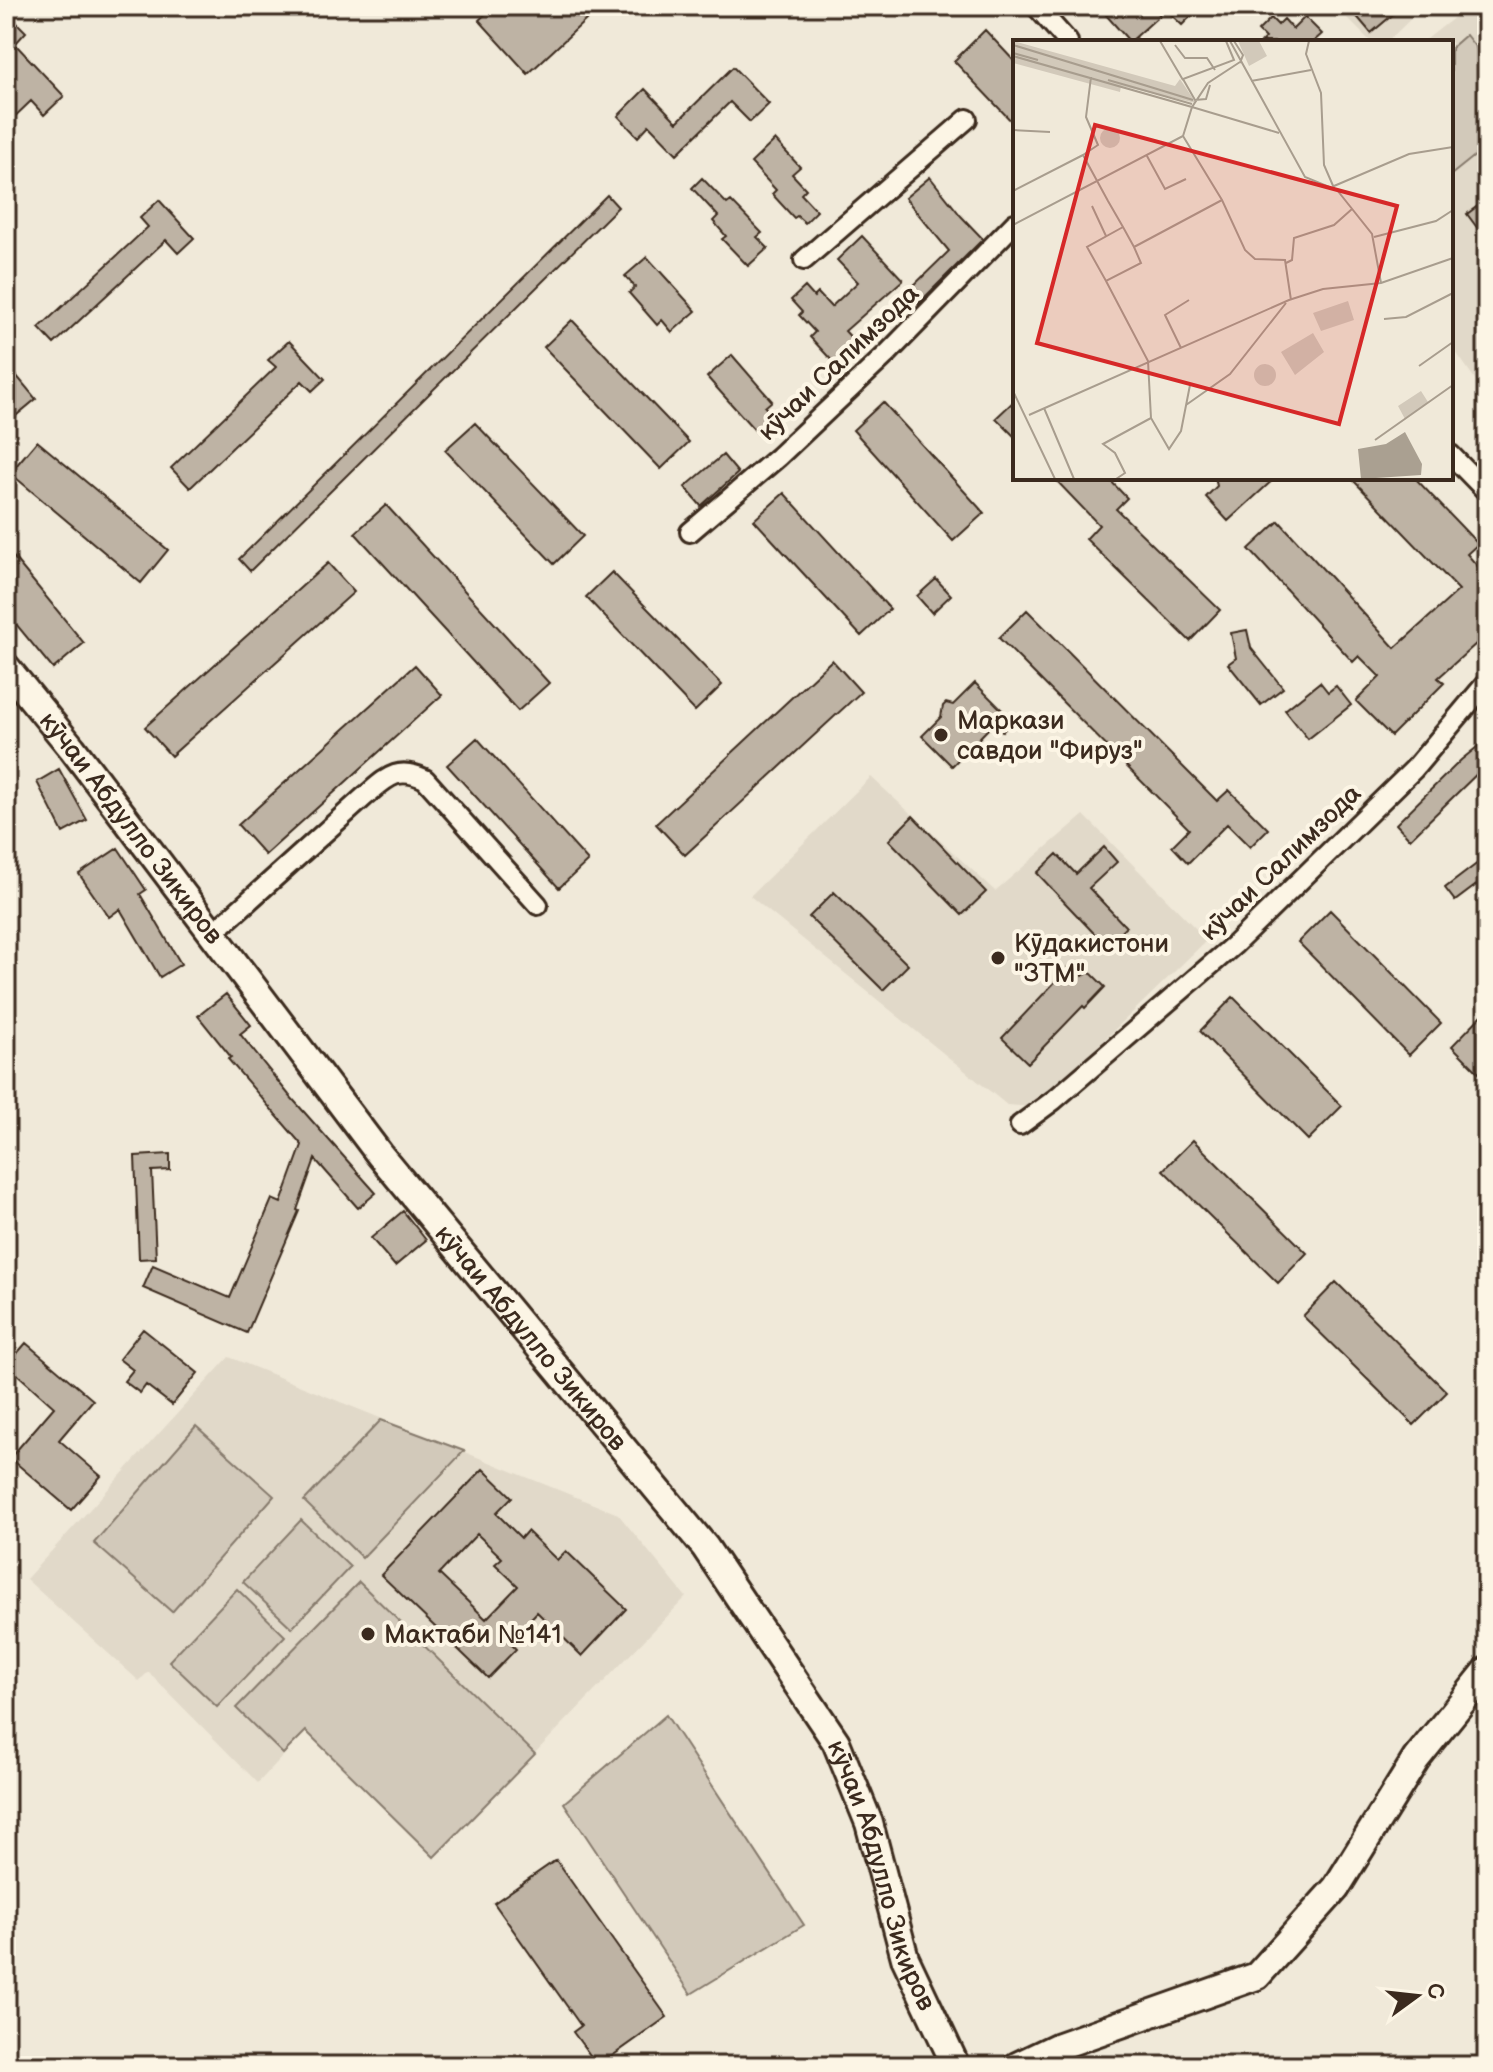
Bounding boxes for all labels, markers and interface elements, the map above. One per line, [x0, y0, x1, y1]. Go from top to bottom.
inset map [1013, 40, 1453, 480]
street label: кӯчаи Салимзода [752, 278, 926, 448]
street label: кӯчаи Абдулло Зикиров [32, 706, 229, 951]
place label: Маркази савдои "Фируз" [957, 706, 1143, 767]
marker: Маркази савдои "Фируз" [932, 726, 950, 744]
street label: кӯчаи Салимзода [1194, 778, 1368, 948]
place label: Кӯдакистони "ЗТМ" [1014, 929, 1169, 990]
marker: Кӯдакистони "ЗТМ" [989, 949, 1007, 967]
street label: кӯчаи Абдулло Зикиров [428, 1219, 633, 1458]
place label: Мактаби №141 [384, 1620, 562, 1651]
marker: Мактаби №141 [359, 1625, 377, 1643]
street label: кӯчаи Абдулло Зикиров [820, 1736, 942, 2016]
north arrow [1377, 1956, 1457, 2036]
text: С [1420, 1980, 1450, 2002]

